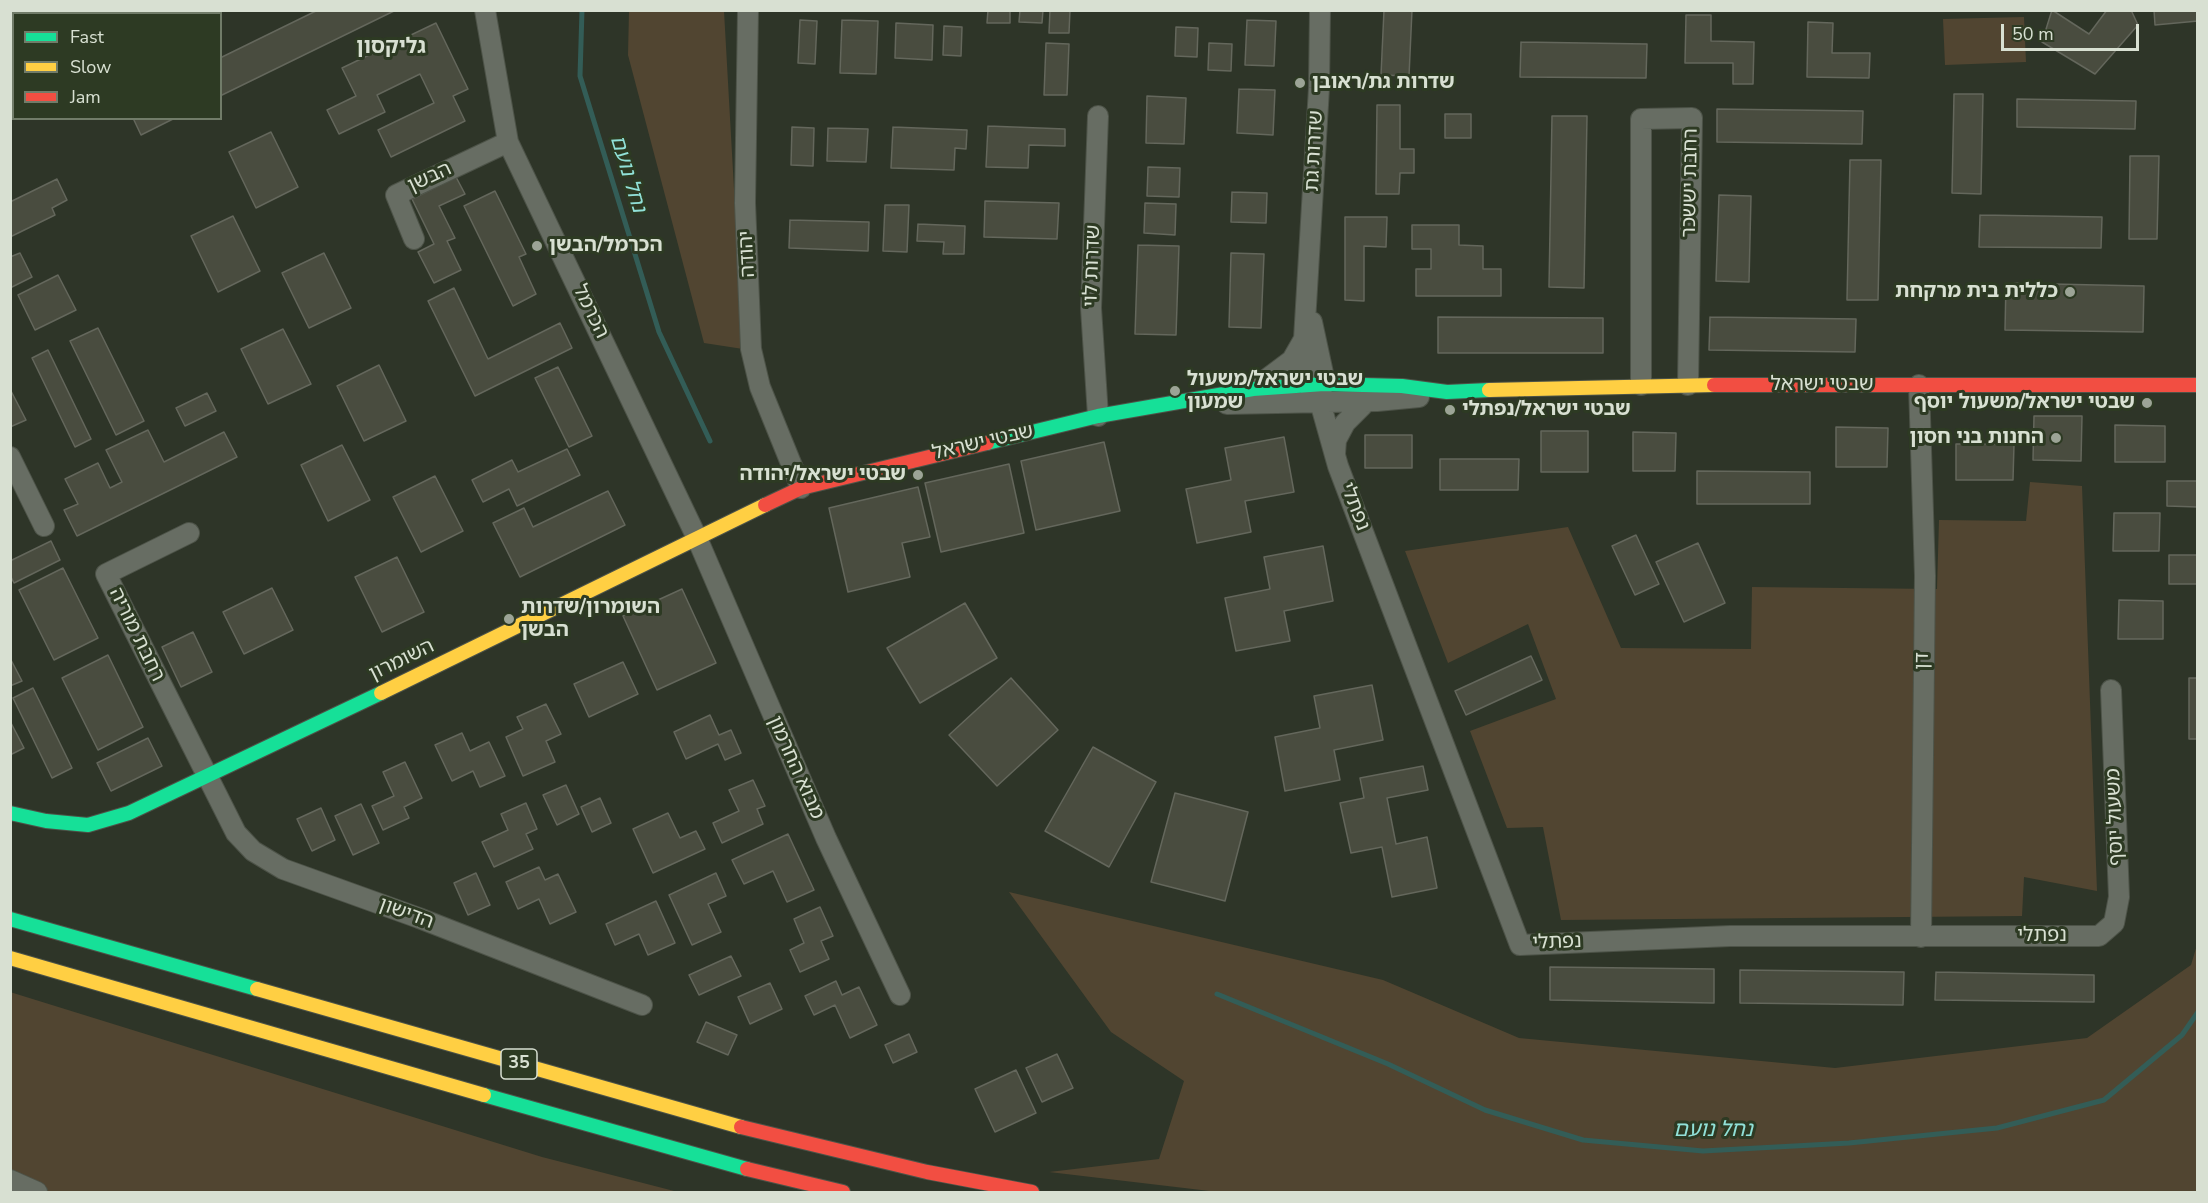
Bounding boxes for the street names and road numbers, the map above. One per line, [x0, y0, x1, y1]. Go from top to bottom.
street label: שדרות גת [1301, 110, 1329, 192]
street label: רחבת יששכר [1678, 128, 1704, 238]
street label: הבשן [404, 158, 456, 198]
street label: שדרות לוי [1080, 224, 1106, 308]
street label: יהודה [735, 230, 761, 278]
street label: הכרמל [567, 281, 613, 343]
street label: שבטי ישראל [1770, 373, 1874, 397]
street label: שבטי ישראל [930, 420, 1036, 466]
street label: נפתלי [1334, 480, 1374, 534]
street label: רחבת מוריה [103, 584, 169, 686]
street label: השומרון [366, 635, 438, 687]
street label: דן [1911, 652, 1935, 670]
street label: מבוא החרמון [762, 713, 828, 823]
street label: משעול יוסף [2102, 768, 2130, 866]
street label: הדישון [375, 893, 437, 935]
street label: נפתלי [2017, 924, 2067, 948]
street label: נפתלי [1532, 930, 1582, 956]
road number: 35 [501, 1049, 537, 1079]

